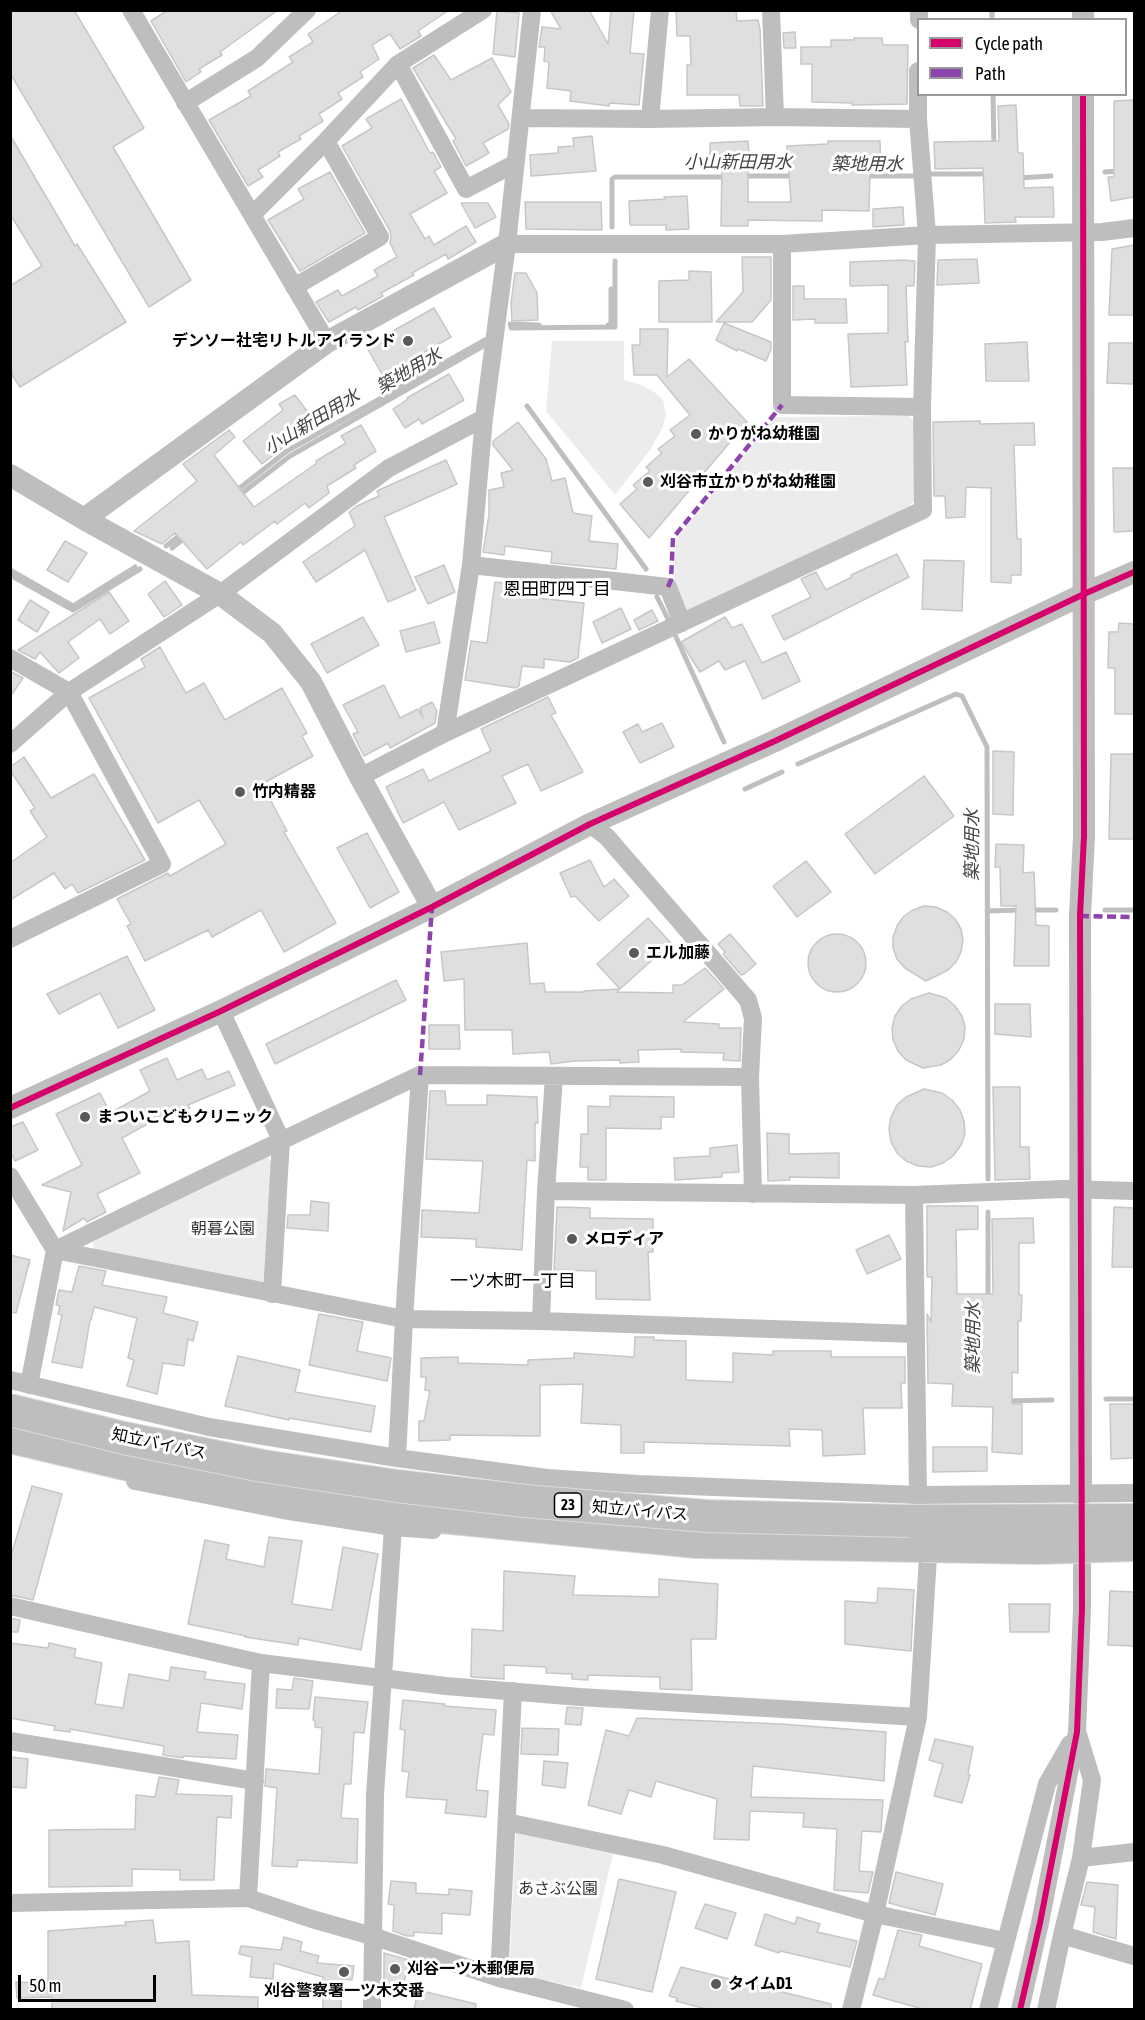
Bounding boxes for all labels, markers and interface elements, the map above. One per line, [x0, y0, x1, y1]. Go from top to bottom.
legend [917, 18, 1127, 96]
text: Cycle path [975, 33, 1043, 54]
text: Path [975, 63, 1006, 84]
water label: 小山新田用水 [684, 151, 792, 173]
water label: 築地用水 [831, 153, 903, 175]
place label: デンソー社宅リトルアイランド [172, 331, 396, 351]
marker: デンソー社宅リトルアイランド [401, 334, 415, 348]
water label: 築地用水 [372, 344, 446, 398]
water label: 小山新田用水 [260, 385, 364, 459]
place label: かりがね幼稚園 [708, 424, 820, 444]
marker: かりがね幼稚園 [689, 427, 703, 441]
place label: 刈谷市立かりがね幼稚園 [660, 472, 836, 492]
marker: 刈谷市立かりがね幼稚園 [641, 475, 655, 489]
district label: 恩田町四丁目 [503, 578, 611, 600]
place label: 竹内精器 [252, 782, 316, 802]
marker: 竹内精器 [233, 785, 247, 799]
water label: 築地用水 [961, 809, 983, 881]
place label: エル加藤 [646, 943, 710, 963]
marker: エル加藤 [627, 946, 641, 960]
place label: まついこどもクリニック [97, 1107, 273, 1127]
marker: まついこどもクリニック [78, 1110, 92, 1124]
park label: 朝暮公園 [191, 1219, 255, 1239]
place label: メロディア [584, 1229, 664, 1249]
marker: メロディア [565, 1232, 579, 1246]
district label: 一ツ木町一丁目 [450, 1270, 576, 1292]
water label: 築地用水 [962, 1302, 984, 1374]
street label: 知立バイパス [110, 1425, 208, 1463]
road number: 23 [554, 1493, 582, 1517]
street label: 知立バイパス [591, 1497, 689, 1525]
park label: あさぶ公園 [518, 1879, 598, 1899]
place label: 刈谷一ツ木郵便局 [407, 1959, 535, 1979]
marker: 刈谷一ツ木郵便局 [388, 1962, 402, 1976]
scale bar [21, 1963, 159, 2001]
marker: 刈谷警察署一ツ木交番 [337, 1965, 351, 1979]
place label: タイムD1 [728, 1974, 792, 1994]
text: 50 m [29, 1975, 61, 1996]
marker: タイムD1 [709, 1977, 723, 1991]
place label: 刈谷警察署一ツ木交番 [264, 1981, 424, 2001]

